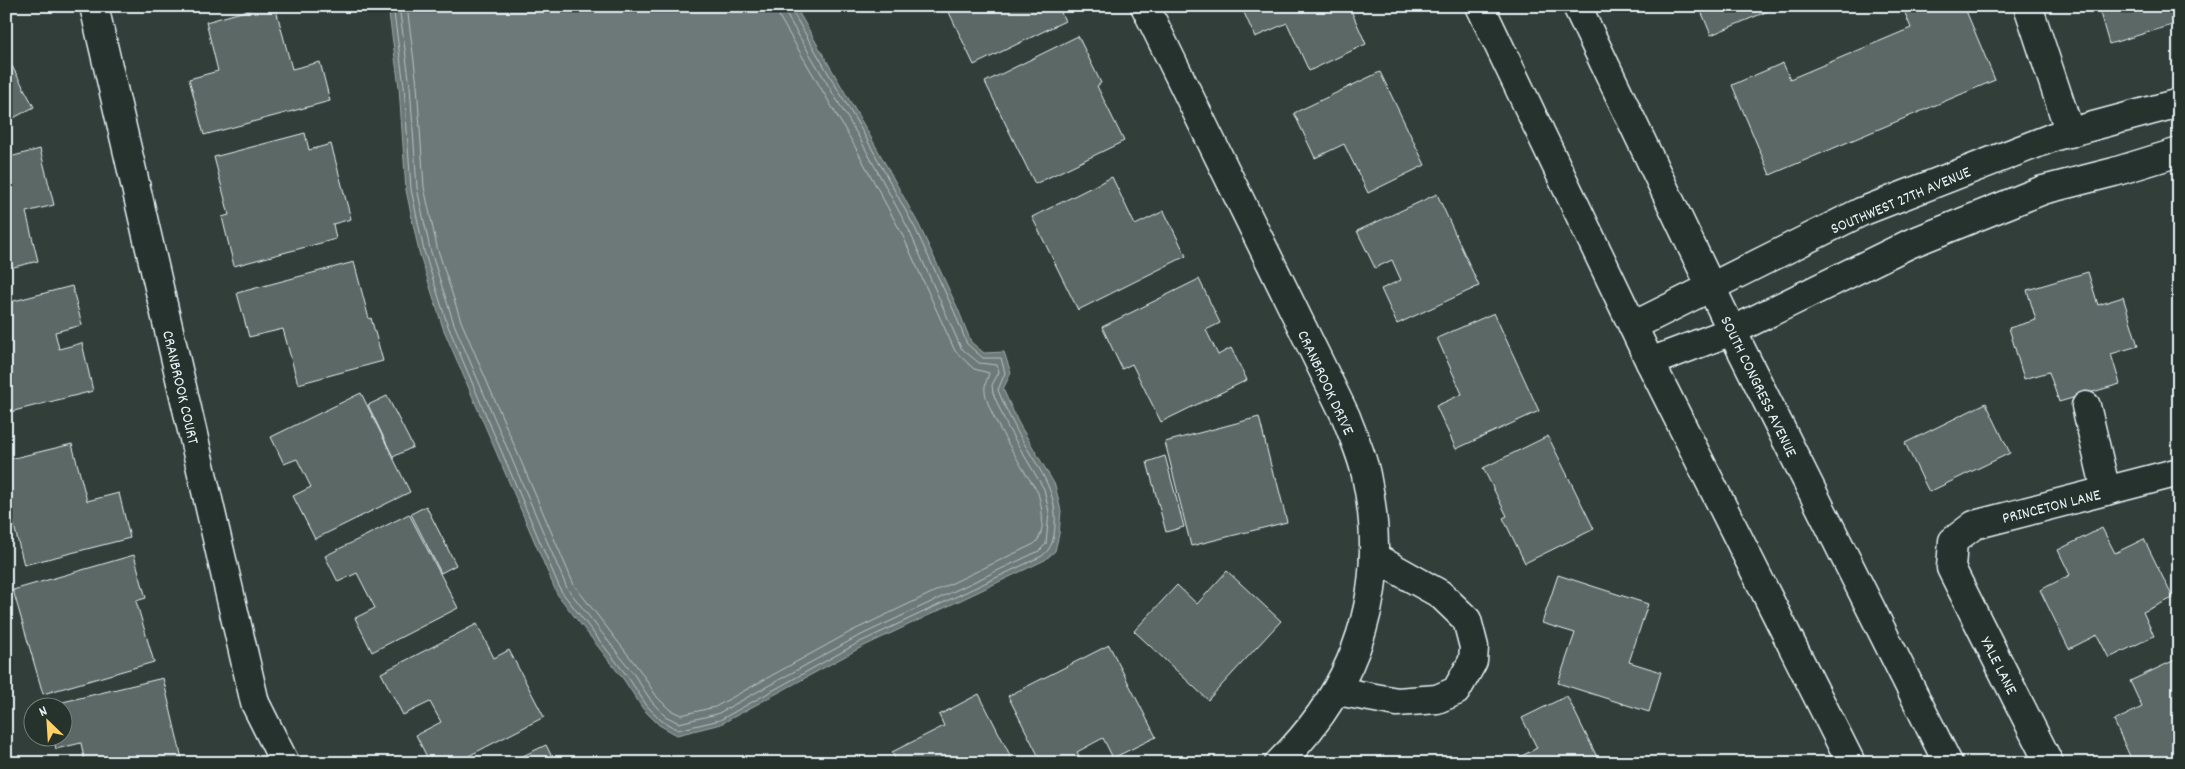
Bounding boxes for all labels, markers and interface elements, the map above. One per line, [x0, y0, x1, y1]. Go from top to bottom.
street label: SOUTHWEST 27TH AVENUE [1827, 161, 1975, 241]
street label: SOUTH CONGRESS AVENUE [1714, 313, 1802, 462]
street label: CRANBROOK DRIVE [1290, 327, 1359, 440]
street label: CRANBROOK COURT [155, 328, 204, 447]
street label: PRINCETON LANE [2000, 484, 2104, 531]
street label: YALE LANE [1973, 633, 2023, 700]
north arrow [22, 696, 72, 746]
text: N [36, 701, 51, 723]

